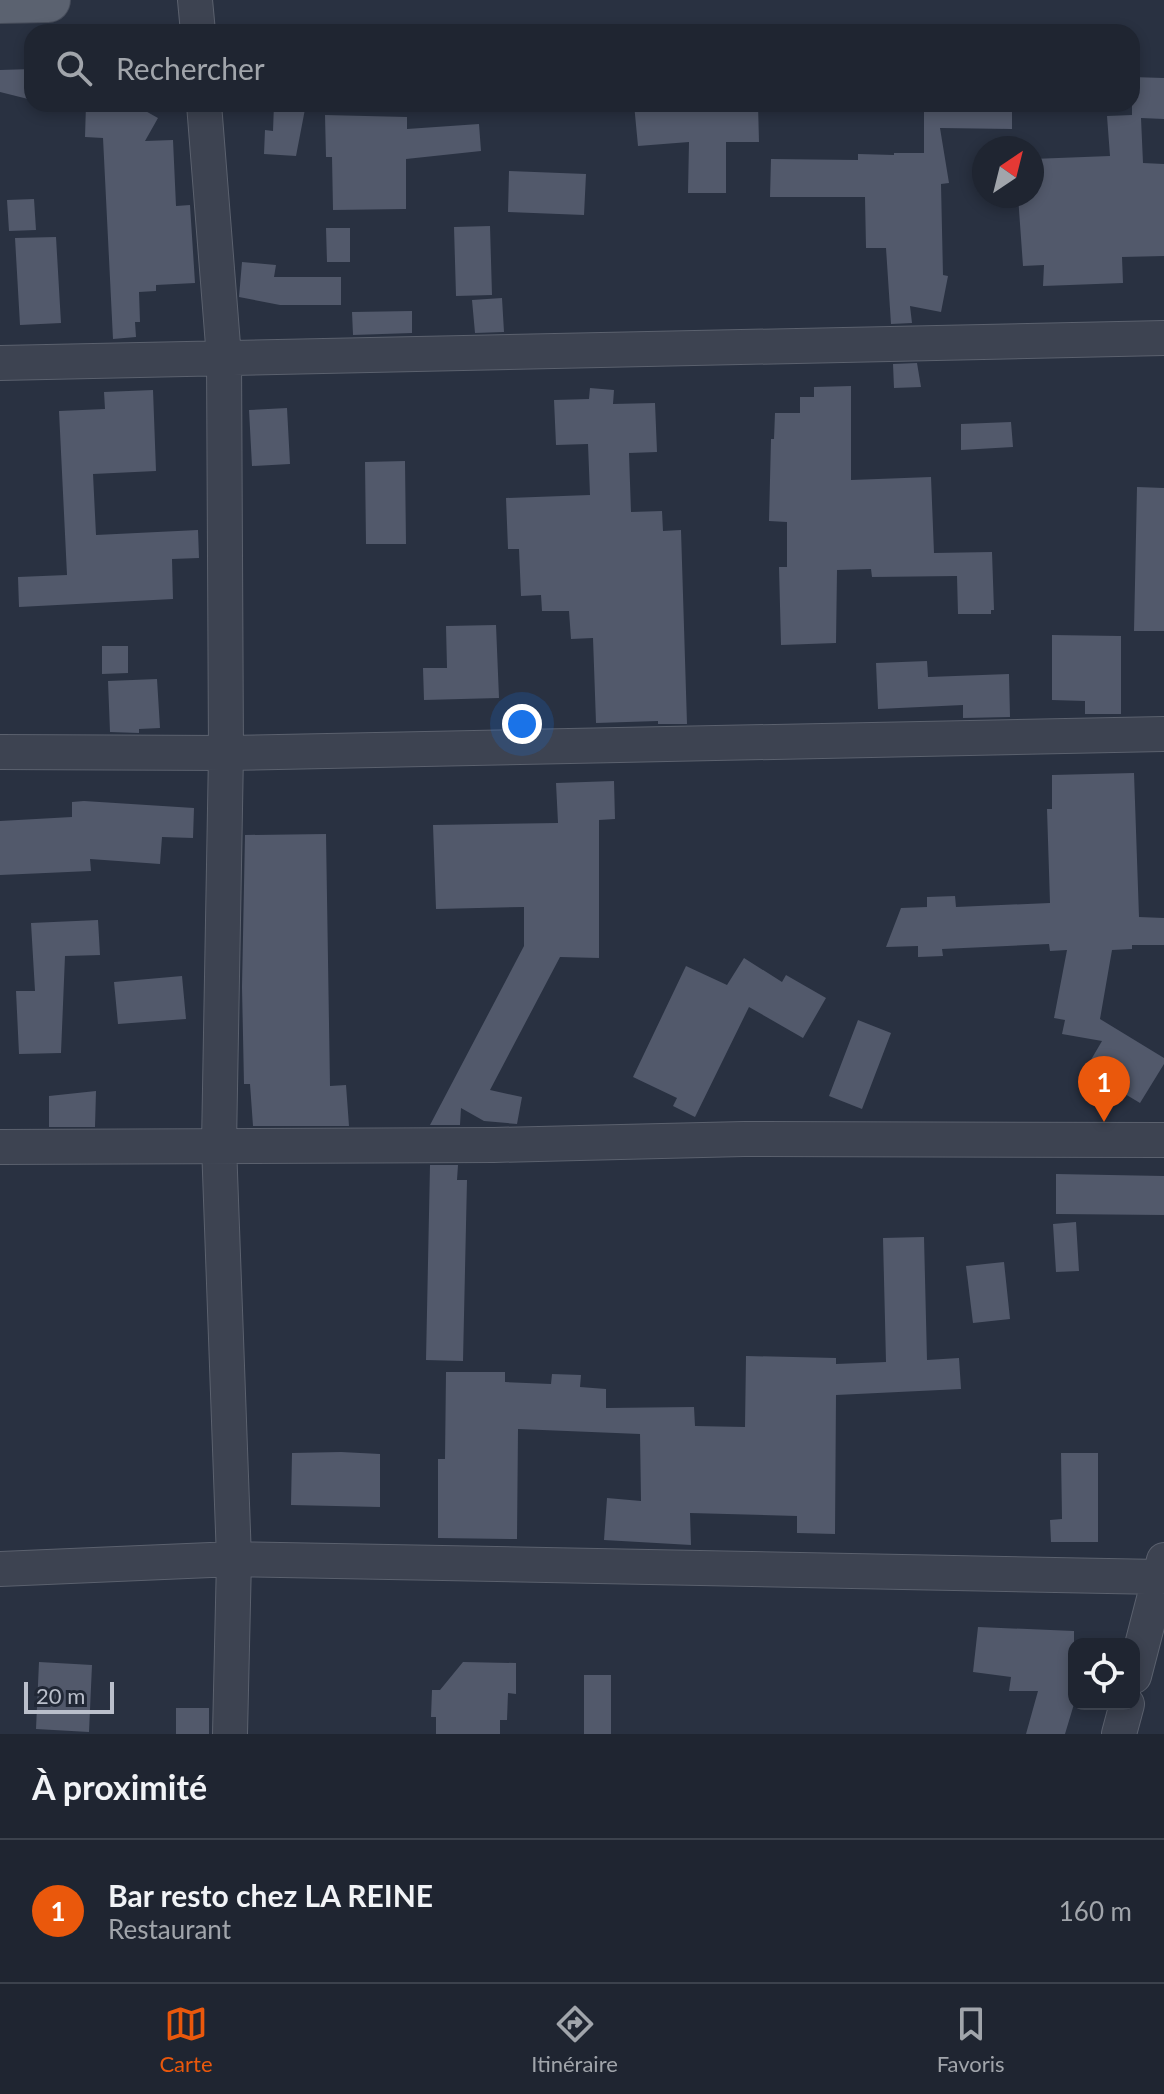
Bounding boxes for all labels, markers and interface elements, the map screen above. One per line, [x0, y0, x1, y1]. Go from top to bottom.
search box [24, 24, 1140, 112]
icon: search [52, 46, 96, 90]
text: Rechercher [116, 50, 265, 86]
north arrow [972, 136, 1044, 208]
your location [502, 704, 542, 744]
pin: 1 [1078, 1056, 1130, 1122]
map controls [1068, 1638, 1140, 1710]
button: locate [1068, 1638, 1140, 1710]
scale bar [24, 1678, 114, 1714]
text: 20 m [36, 1682, 85, 1709]
text: À proximité [32, 1766, 207, 1807]
text: Bar resto chez LA REINE [108, 1877, 433, 1913]
text: 1 [50, 1895, 66, 1927]
text: 160 m [1059, 1895, 1132, 1927]
text: Restaurant [108, 1913, 231, 1945]
tab: Carte [159, 2002, 213, 2077]
tab: Itinéraire [531, 2002, 618, 2077]
tab: Favoris [937, 2002, 1005, 2077]

